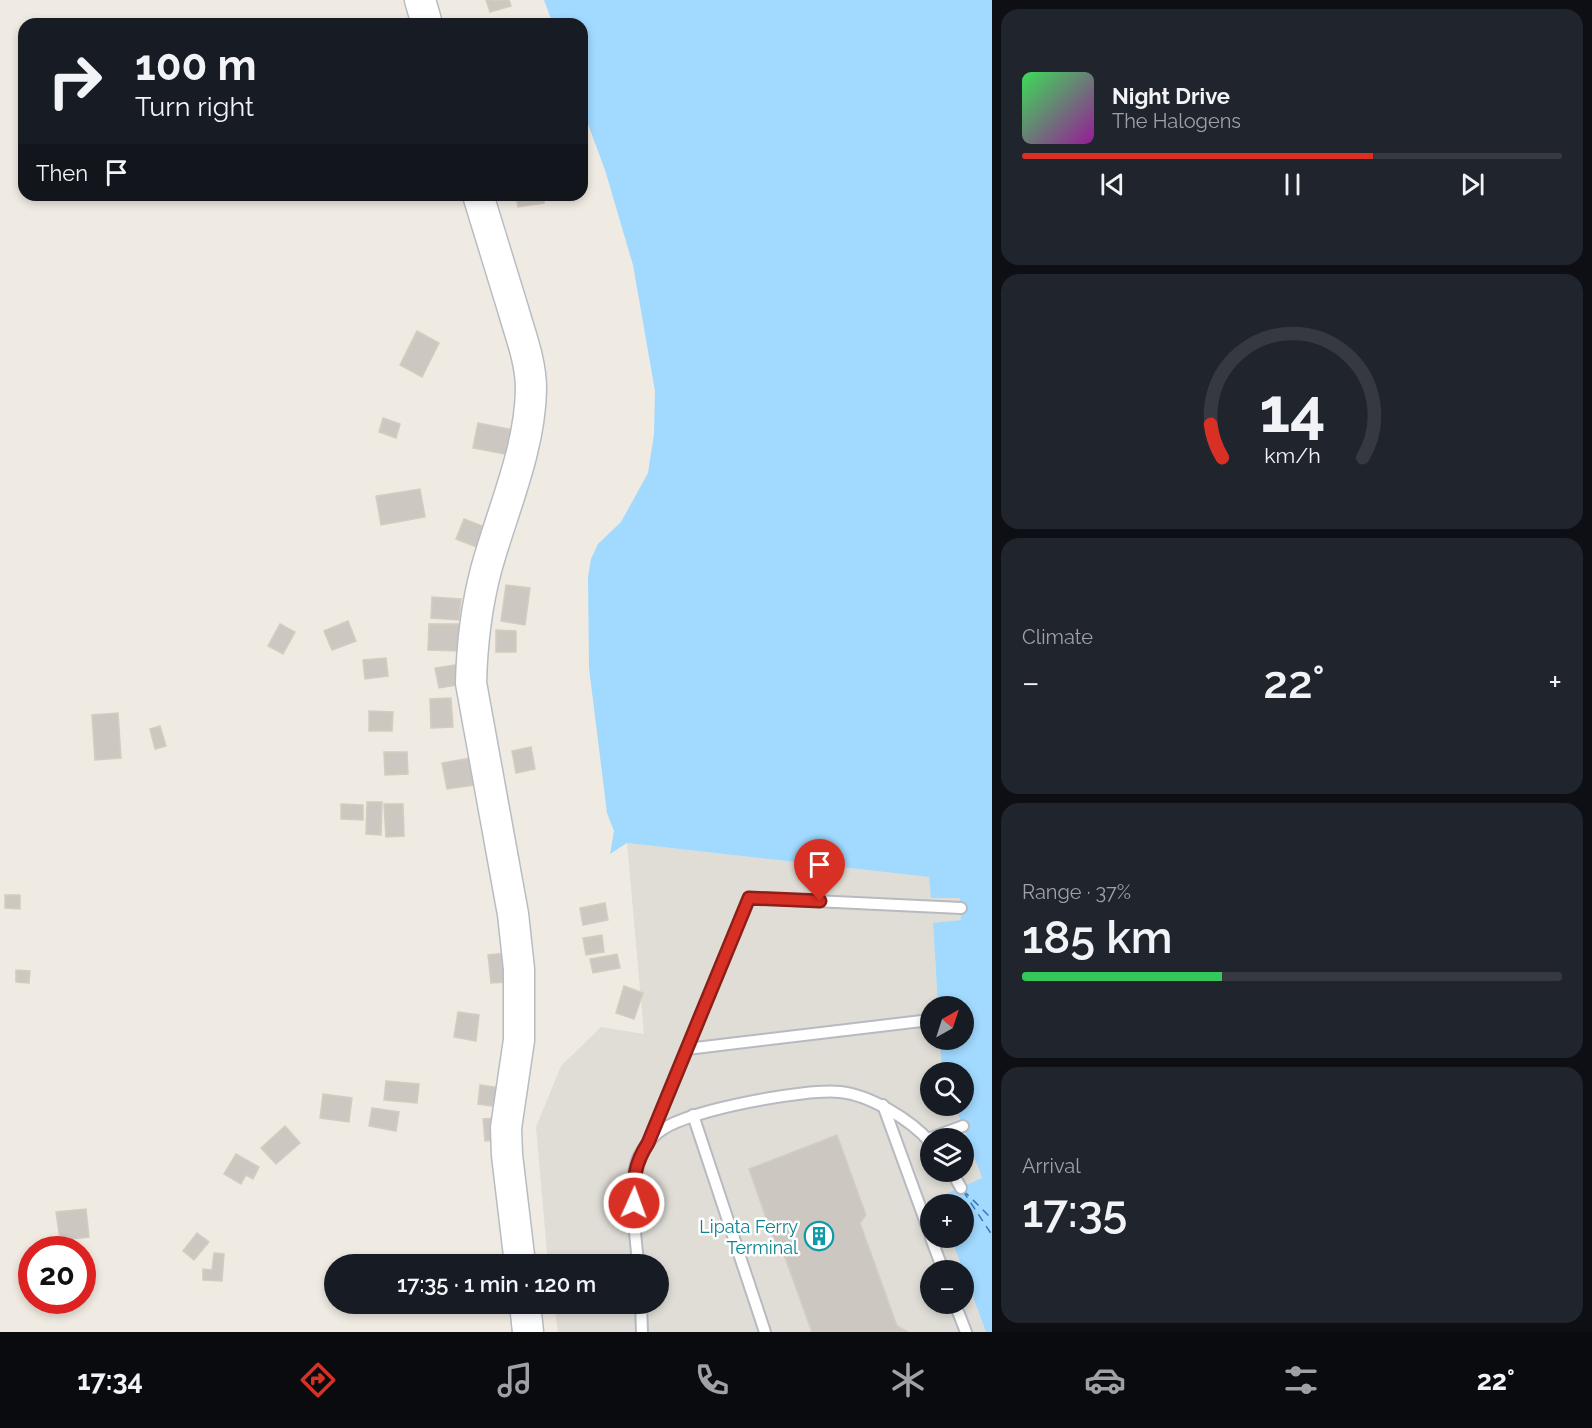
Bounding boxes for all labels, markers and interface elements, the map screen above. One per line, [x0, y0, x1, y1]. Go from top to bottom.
text: 100 m [135, 41, 257, 90]
icon: right [36, 42, 114, 120]
text: Night Drive [1112, 83, 1230, 109]
text: Turn right [135, 91, 254, 122]
text: The Halogens [1112, 109, 1241, 133]
icon: arrive [100, 156, 133, 189]
text: Then [36, 160, 88, 186]
icon: previous [1096, 168, 1129, 201]
icon: pause [1276, 168, 1309, 201]
icon: next [1456, 168, 1489, 201]
text: 14 [1259, 374, 1325, 448]
text: km/h [1264, 444, 1320, 469]
text: Climate [1022, 625, 1093, 649]
text: 22° [1263, 656, 1325, 709]
text: − [1022, 663, 1040, 702]
text: + [1548, 663, 1562, 702]
pin [794, 839, 845, 901]
icon: arrive [803, 848, 836, 881]
text: Range · 37% [1022, 880, 1131, 904]
text: 185 km [1022, 911, 1173, 964]
north arrow [920, 996, 974, 1050]
map controls [920, 996, 974, 1314]
button: search [920, 1062, 974, 1116]
button: layers [920, 1128, 974, 1182]
text: Arrival [1022, 1154, 1081, 1178]
position arrow [602, 1171, 666, 1235]
text: 17:35 [1022, 1185, 1127, 1238]
button: + [920, 1194, 974, 1248]
place label: Lipata Ferry Terminal [699, 1216, 798, 1258]
building icon: Lipata Ferry Terminal [803, 1220, 835, 1252]
speed limit sign: 20 [18, 1236, 96, 1314]
button: − [920, 1260, 974, 1314]
text: 17:35 · 1 min · 120 m [397, 1271, 596, 1297]
icon: directions [297, 1359, 339, 1401]
icon: music [494, 1359, 536, 1401]
icon: phone [691, 1359, 733, 1401]
icon: climate [887, 1359, 929, 1401]
icon: car [1084, 1359, 1126, 1401]
icon: filters [1280, 1359, 1322, 1401]
text: 17:34 [77, 1365, 143, 1396]
text: 22° [1477, 1365, 1515, 1396]

